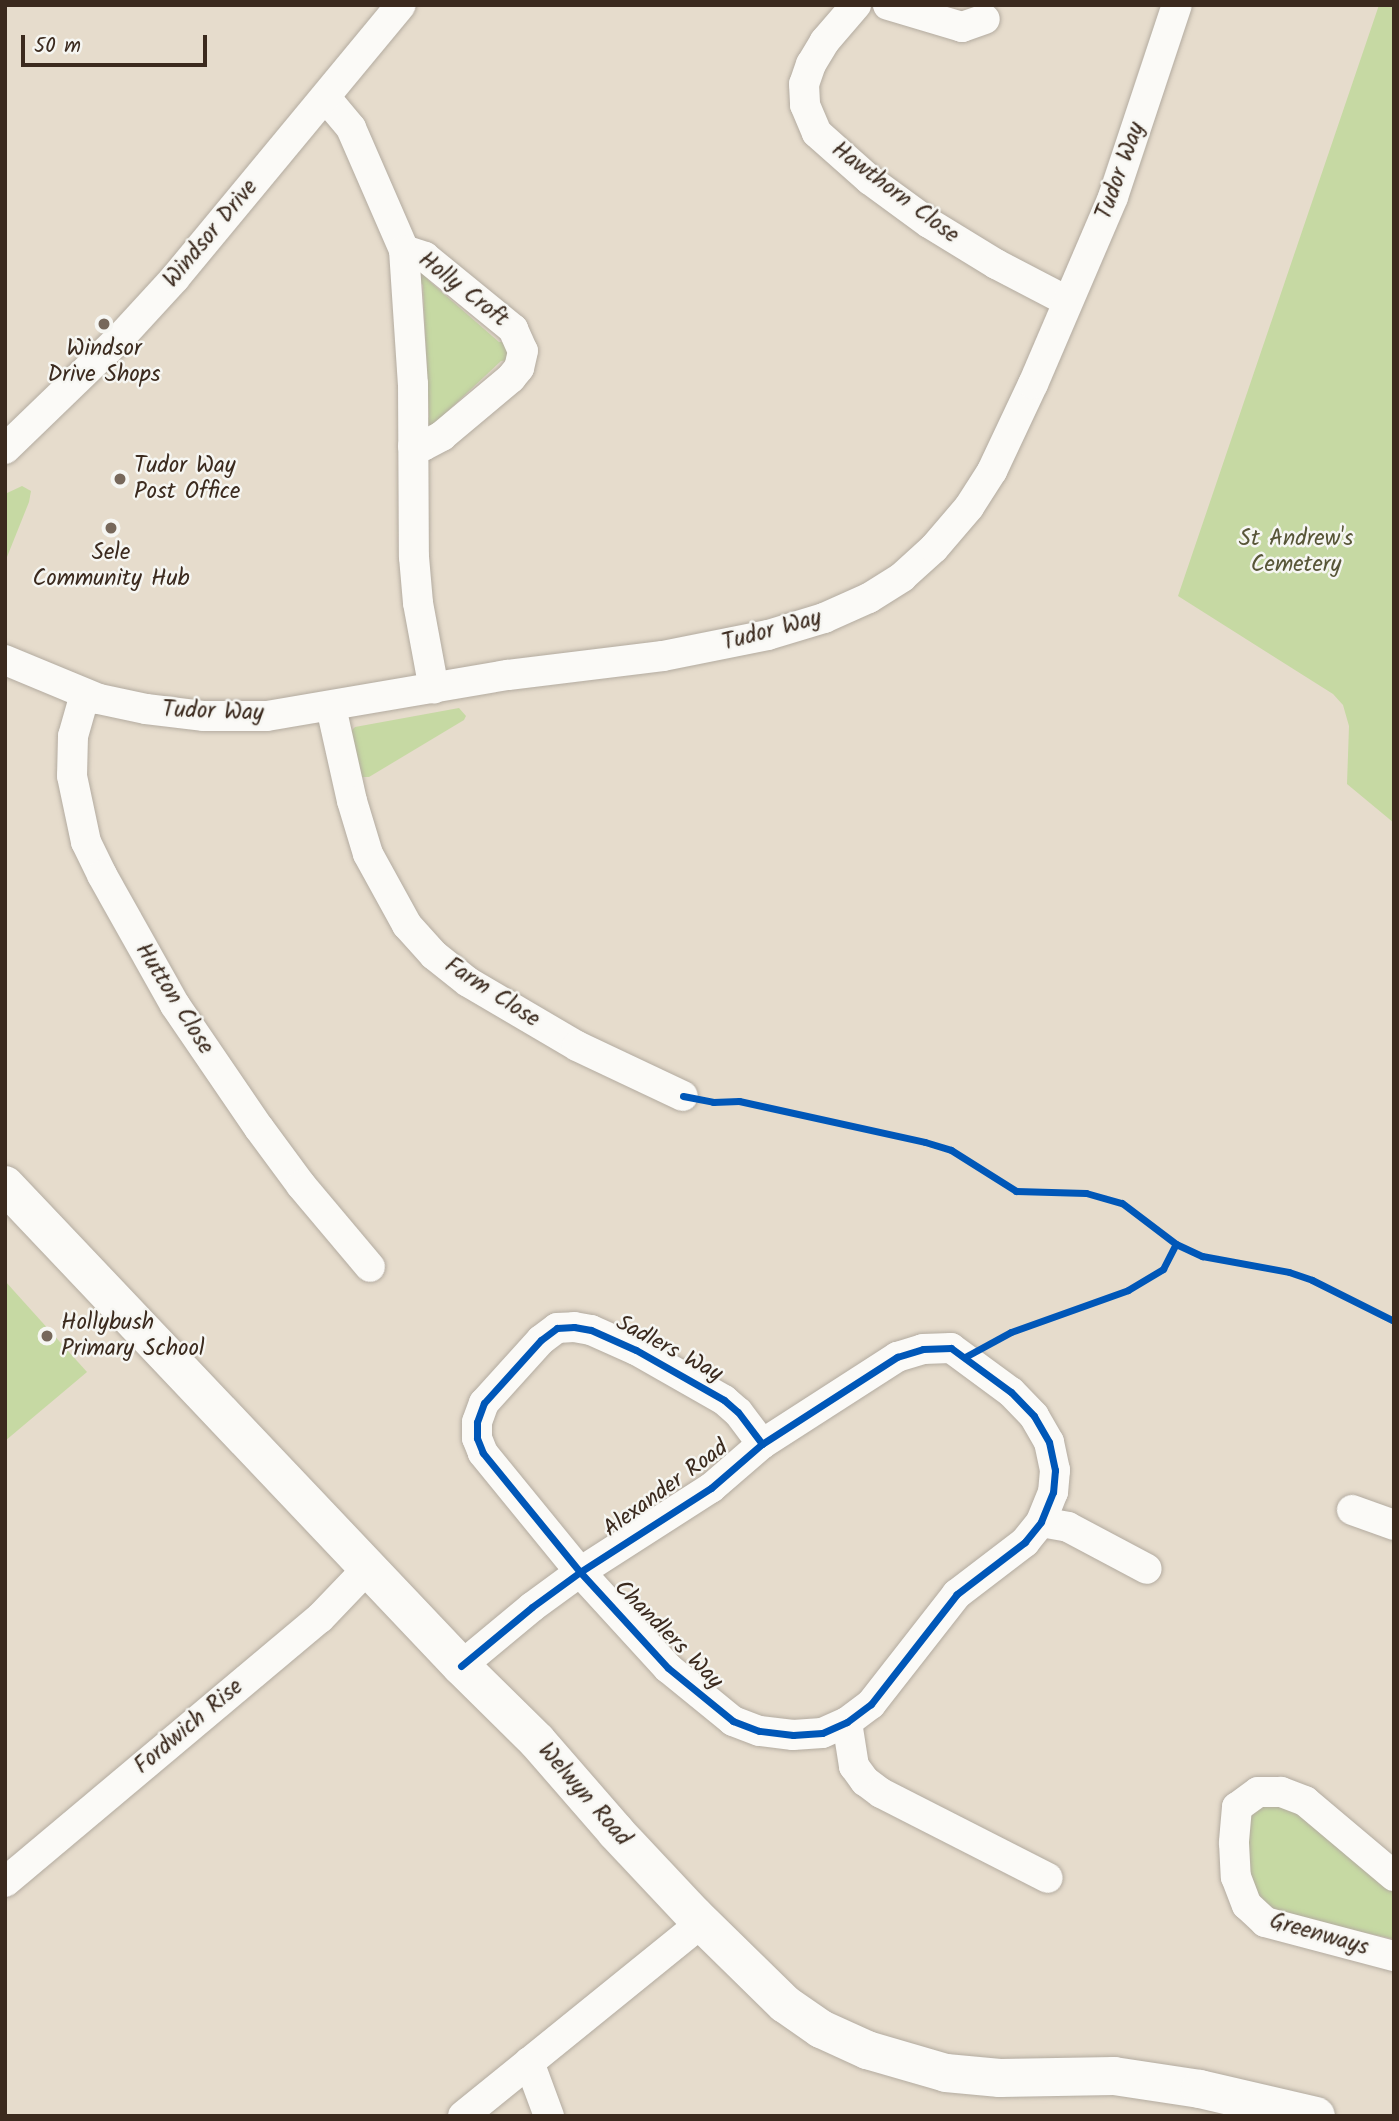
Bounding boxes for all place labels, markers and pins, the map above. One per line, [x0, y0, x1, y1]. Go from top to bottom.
marker: Windsor Drive Shops [96, 316, 112, 332]
place label: Windsor Drive Shops [48, 335, 160, 389]
place label: Tudor Way Post Office [134, 452, 240, 506]
marker: Tudor Way Post Office [112, 471, 128, 487]
marker: Sele Community Hub [103, 520, 119, 536]
place label: Sele Community Hub [32, 539, 190, 593]
place label: Hollybush Primary School [61, 1309, 205, 1363]
marker: Hollybush Primary School [39, 1328, 55, 1344]

